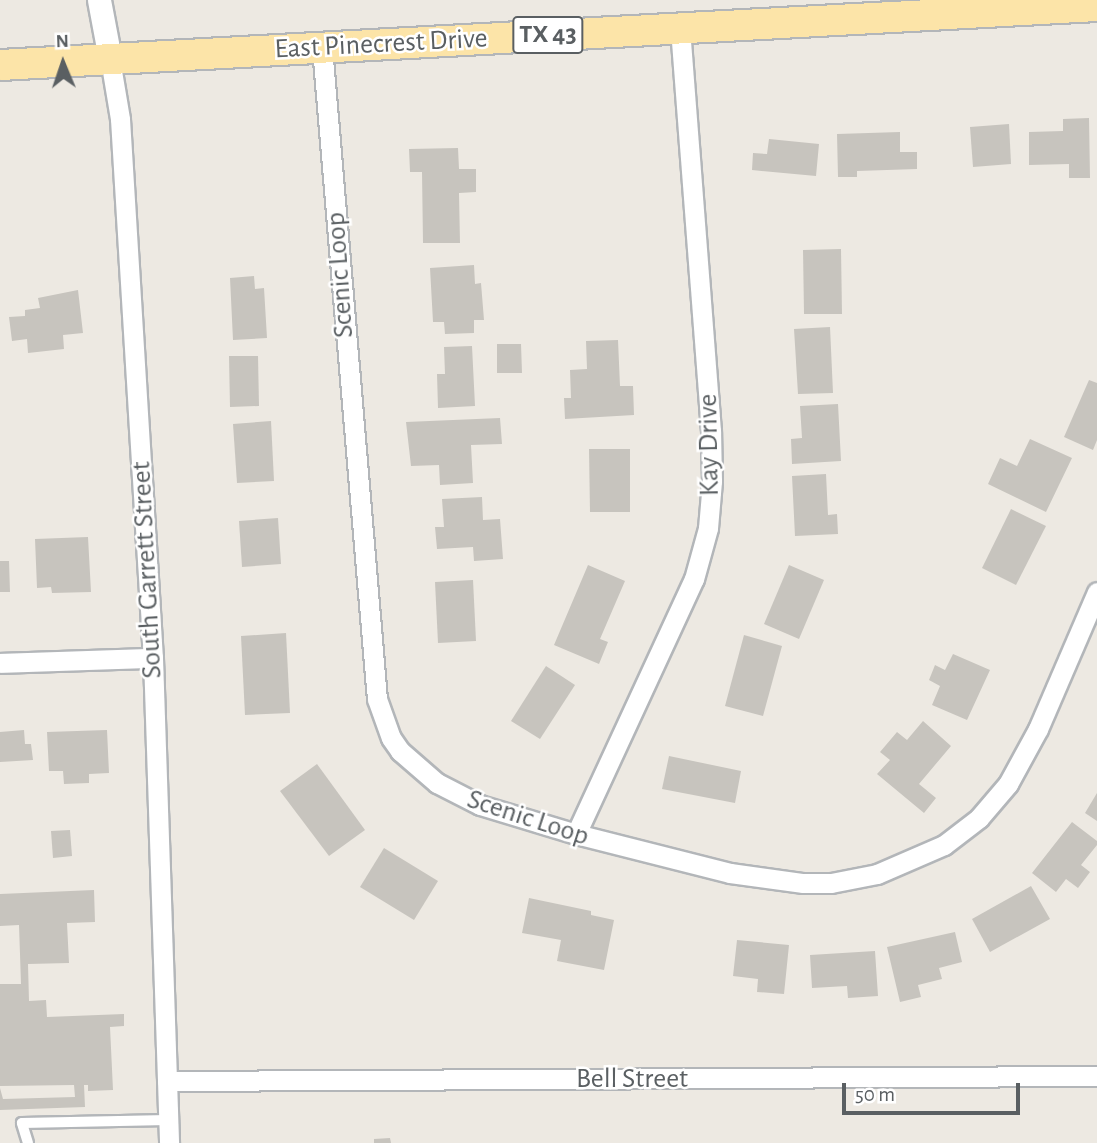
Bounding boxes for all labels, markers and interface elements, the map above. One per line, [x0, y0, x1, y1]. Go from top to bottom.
road number: TX 43 [511, 12, 585, 58]
street label: East Pinecrest Drive [274, 22, 488, 66]
north arrow [28, 28, 98, 98]
text: N [55, 32, 69, 51]
street label: Scenic Loop [319, 211, 361, 339]
street label: Kay Drive [691, 394, 727, 496]
street label: South Garrett Street [125, 461, 169, 679]
street label: Scenic Loop [463, 783, 593, 853]
street label: Bell Street [576, 1062, 688, 1096]
scale bar [845, 1070, 1024, 1114]
text: 50 m [855, 1084, 895, 1105]

